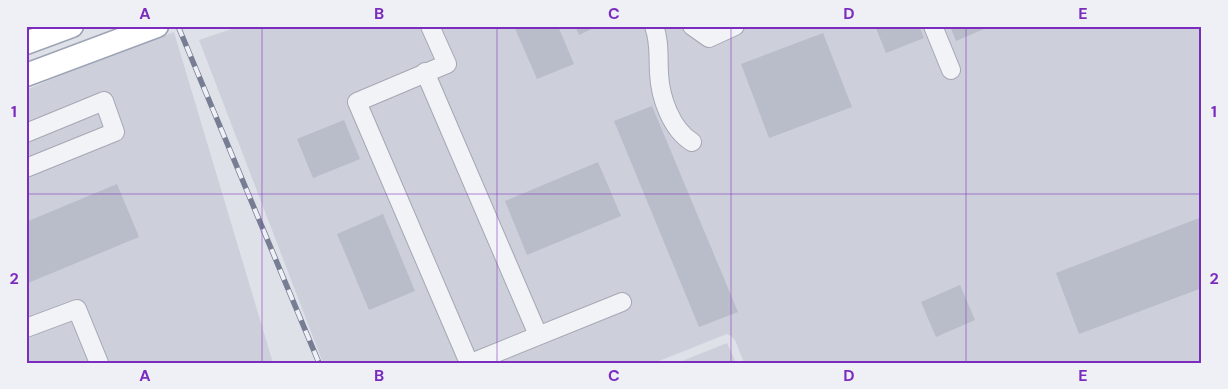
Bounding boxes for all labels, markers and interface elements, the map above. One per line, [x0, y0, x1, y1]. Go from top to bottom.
text: A [139, 3, 151, 24]
text: B [374, 3, 384, 24]
text: C [608, 3, 620, 24]
text: D [843, 3, 855, 24]
text: E [1078, 3, 1088, 24]
text: 1 [11, 101, 17, 122]
text: 1 [1211, 101, 1217, 122]
text: 2 [9, 268, 19, 289]
text: 2 [1209, 268, 1219, 289]
text: A [139, 365, 151, 386]
text: B [374, 365, 384, 386]
text: C [608, 365, 620, 386]
text: D [843, 365, 855, 386]
text: E [1078, 365, 1088, 386]

